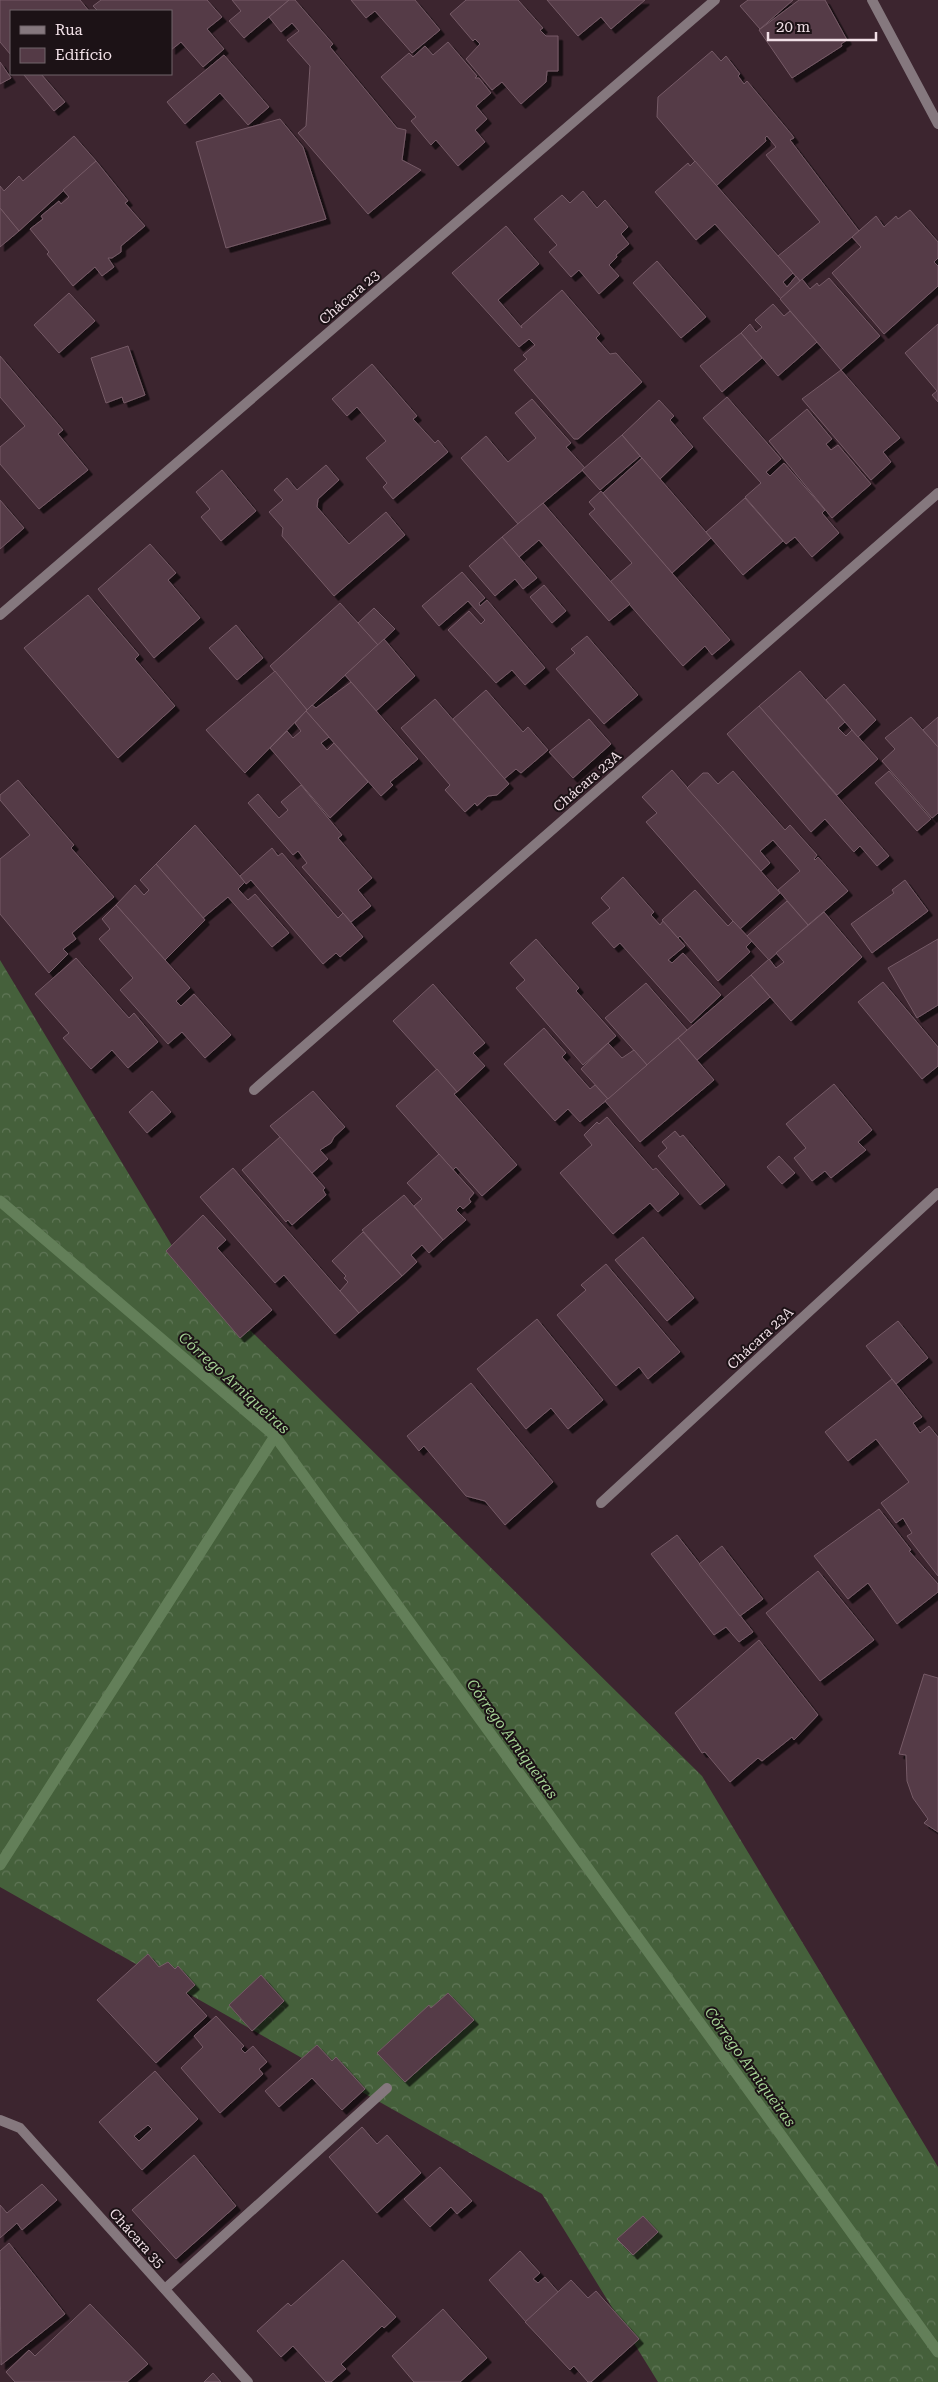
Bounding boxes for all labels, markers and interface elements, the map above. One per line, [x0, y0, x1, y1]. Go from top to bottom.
legend [10, 10, 172, 75]
scale bar [768, 10, 876, 42]
text: 20 m [776, 18, 811, 36]
text: Rua [55, 21, 83, 39]
text: Edifício [55, 46, 112, 64]
street label: Chácara 23 [316, 266, 382, 327]
street label: Chácara 23A [550, 747, 624, 815]
street label: Chácara 23A [724, 1303, 796, 1373]
water label: Córrego Arniqueiras [175, 1328, 293, 1438]
water label: Córrego Arniqueiras [463, 1676, 561, 1802]
water label: Córrego Arniqueiras [701, 2004, 799, 2130]
street label: Chácara 35 [106, 2205, 168, 2271]

